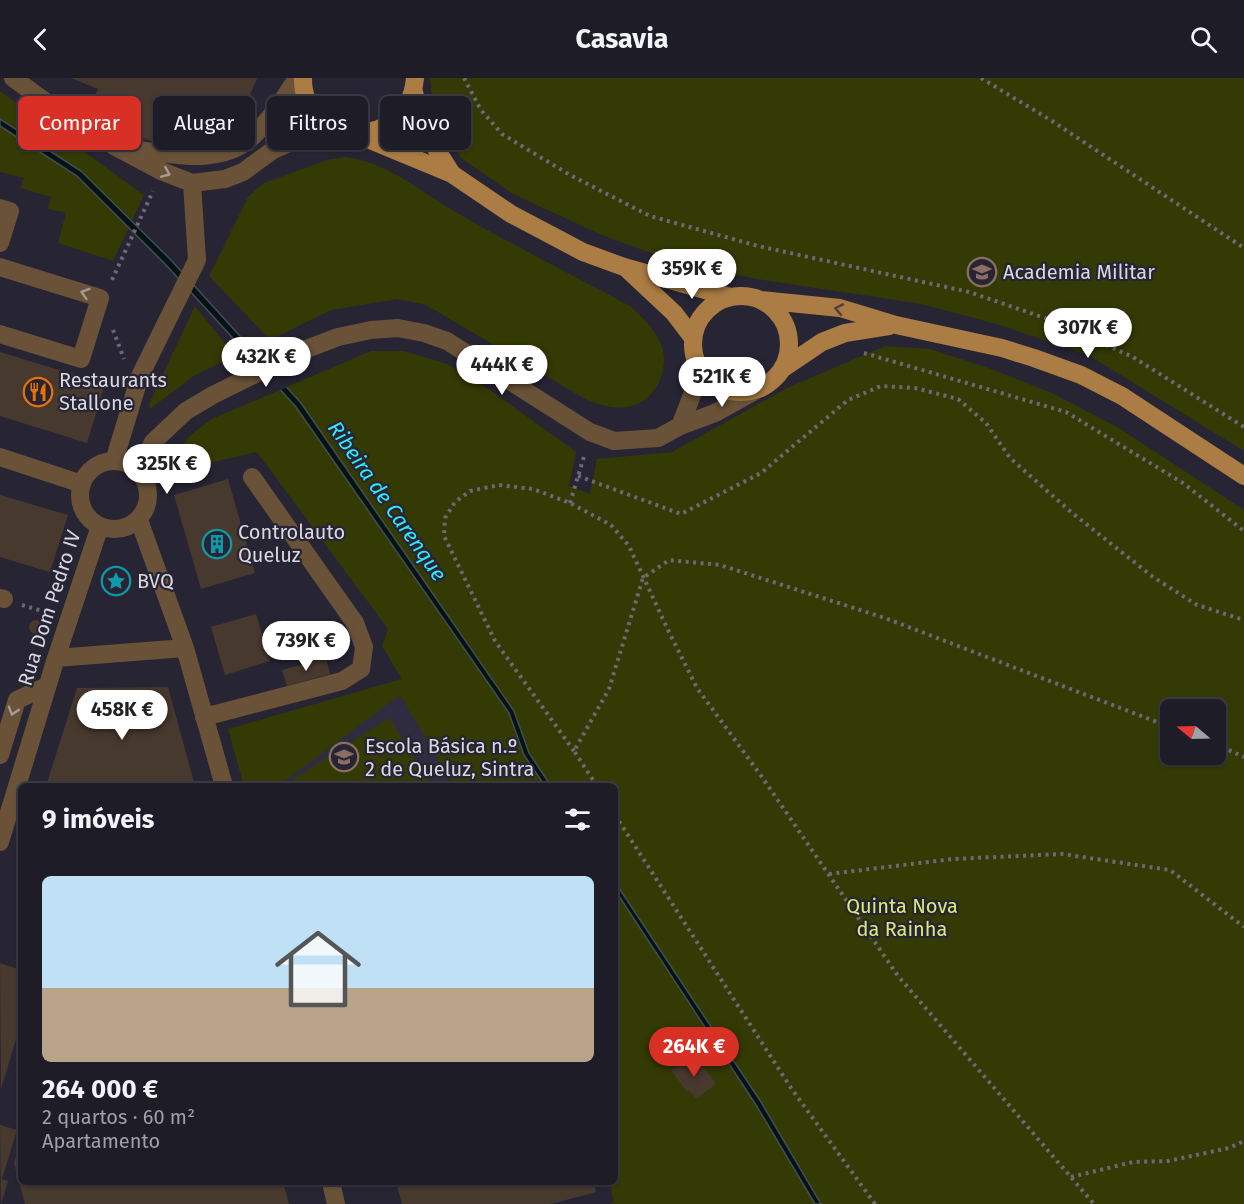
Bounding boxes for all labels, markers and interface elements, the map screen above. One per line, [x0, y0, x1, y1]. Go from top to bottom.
icon: back [24, 23, 57, 56]
text: Casavia [575, 23, 669, 55]
icon: search [1187, 23, 1220, 56]
chip: Comprar [18, 96, 141, 150]
chip: Alugar [153, 96, 255, 150]
chip: Filtros [267, 96, 368, 150]
chip: Novo [380, 96, 471, 150]
one-way arrow [159, 166, 170, 178]
pin: 359K € [643, 249, 741, 300]
text: 359K € [661, 256, 723, 280]
school or university icon: Academia Militar [966, 256, 998, 288]
place label: Academia Militar [1003, 260, 1155, 284]
one-way arrow [80, 288, 91, 300]
one-way arrow [835, 303, 845, 316]
pin: 307K € [1039, 308, 1137, 359]
text: 307K € [1058, 315, 1118, 339]
pin: 432K € [217, 337, 315, 388]
text: 432K € [236, 344, 296, 368]
pin: 444K € [453, 345, 551, 396]
text: 444K € [470, 352, 534, 376]
pin: 521K € [673, 357, 771, 408]
text: 521K € [693, 364, 751, 388]
place label: Restaurants Stallone [59, 368, 167, 415]
restaurant icon: Restaurants Stallone [22, 376, 54, 408]
water label: Ribeira de Carenque [322, 416, 452, 586]
pin: 325K € [118, 444, 216, 495]
text: 325K € [137, 451, 197, 475]
place label: Controlauto Queluz [238, 520, 345, 567]
street label: Rua Dom Pedro IV [13, 527, 85, 689]
building icon: Controlauto Queluz [201, 528, 233, 560]
place icon: BVQ [100, 565, 132, 597]
place label: BVQ [137, 569, 174, 593]
pin: 739K € [257, 621, 355, 672]
text: 739K € [276, 628, 336, 652]
pin: 458K € [73, 690, 171, 741]
text: 458K € [91, 697, 153, 721]
north arrow [1160, 699, 1226, 765]
map controls [1160, 699, 1226, 765]
one-way arrow [8, 706, 20, 716]
place label: Escola Básica n.º 2 de Queluz, Sintra [365, 734, 534, 781]
school or university icon: Escola Básica n.º 2 de Queluz, Sintra [328, 741, 360, 773]
icon: filters [561, 803, 594, 836]
text: 9 imóveis [42, 804, 154, 835]
park label: Quinta Nova da Rainha [846, 894, 958, 941]
icon: home [264, 915, 372, 1023]
pin: 264K € [645, 1027, 743, 1078]
text: 264K € [663, 1034, 725, 1058]
text: 264 000 € [42, 1074, 158, 1105]
text: 2 quartos · 60 m² [42, 1105, 195, 1129]
text: Apartamento [42, 1129, 160, 1153]

